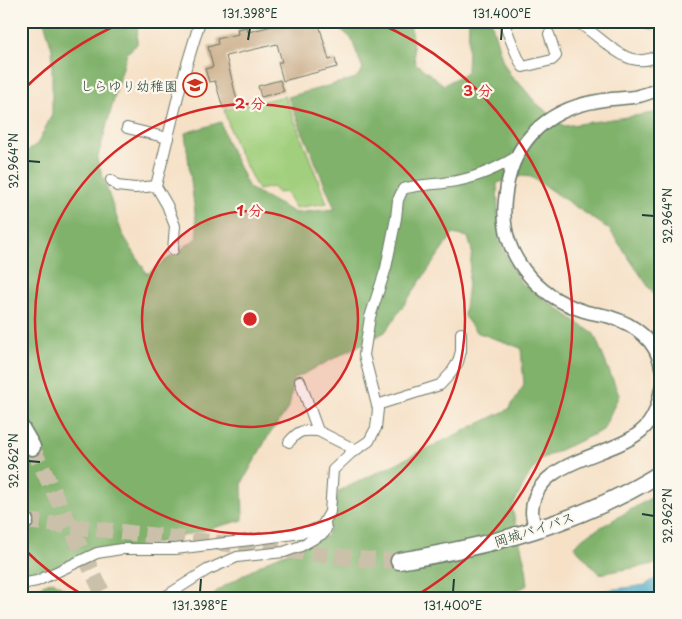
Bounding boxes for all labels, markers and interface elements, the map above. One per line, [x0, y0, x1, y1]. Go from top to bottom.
text: 131.398°E [222, 4, 278, 22]
text: 131.400°E [473, 4, 531, 22]
school or university icon: しらゆり幼稚園 [182, 72, 208, 98]
place label: しらゆり幼稚園 [80, 75, 178, 96]
text: 3 分 [463, 78, 493, 101]
text: 2 分 [235, 91, 265, 114]
text: 32.964°N [4, 133, 22, 189]
text: 32.964°N [658, 188, 676, 244]
text: 1 分 [237, 198, 264, 221]
centre of rings [241, 310, 259, 328]
text: 32.962°N [4, 433, 22, 489]
text: 32.962°N [658, 488, 676, 544]
street label: 岡城バイパス [491, 506, 577, 552]
text: 131.398°E [172, 596, 228, 614]
text: 131.400°E [424, 596, 482, 614]

